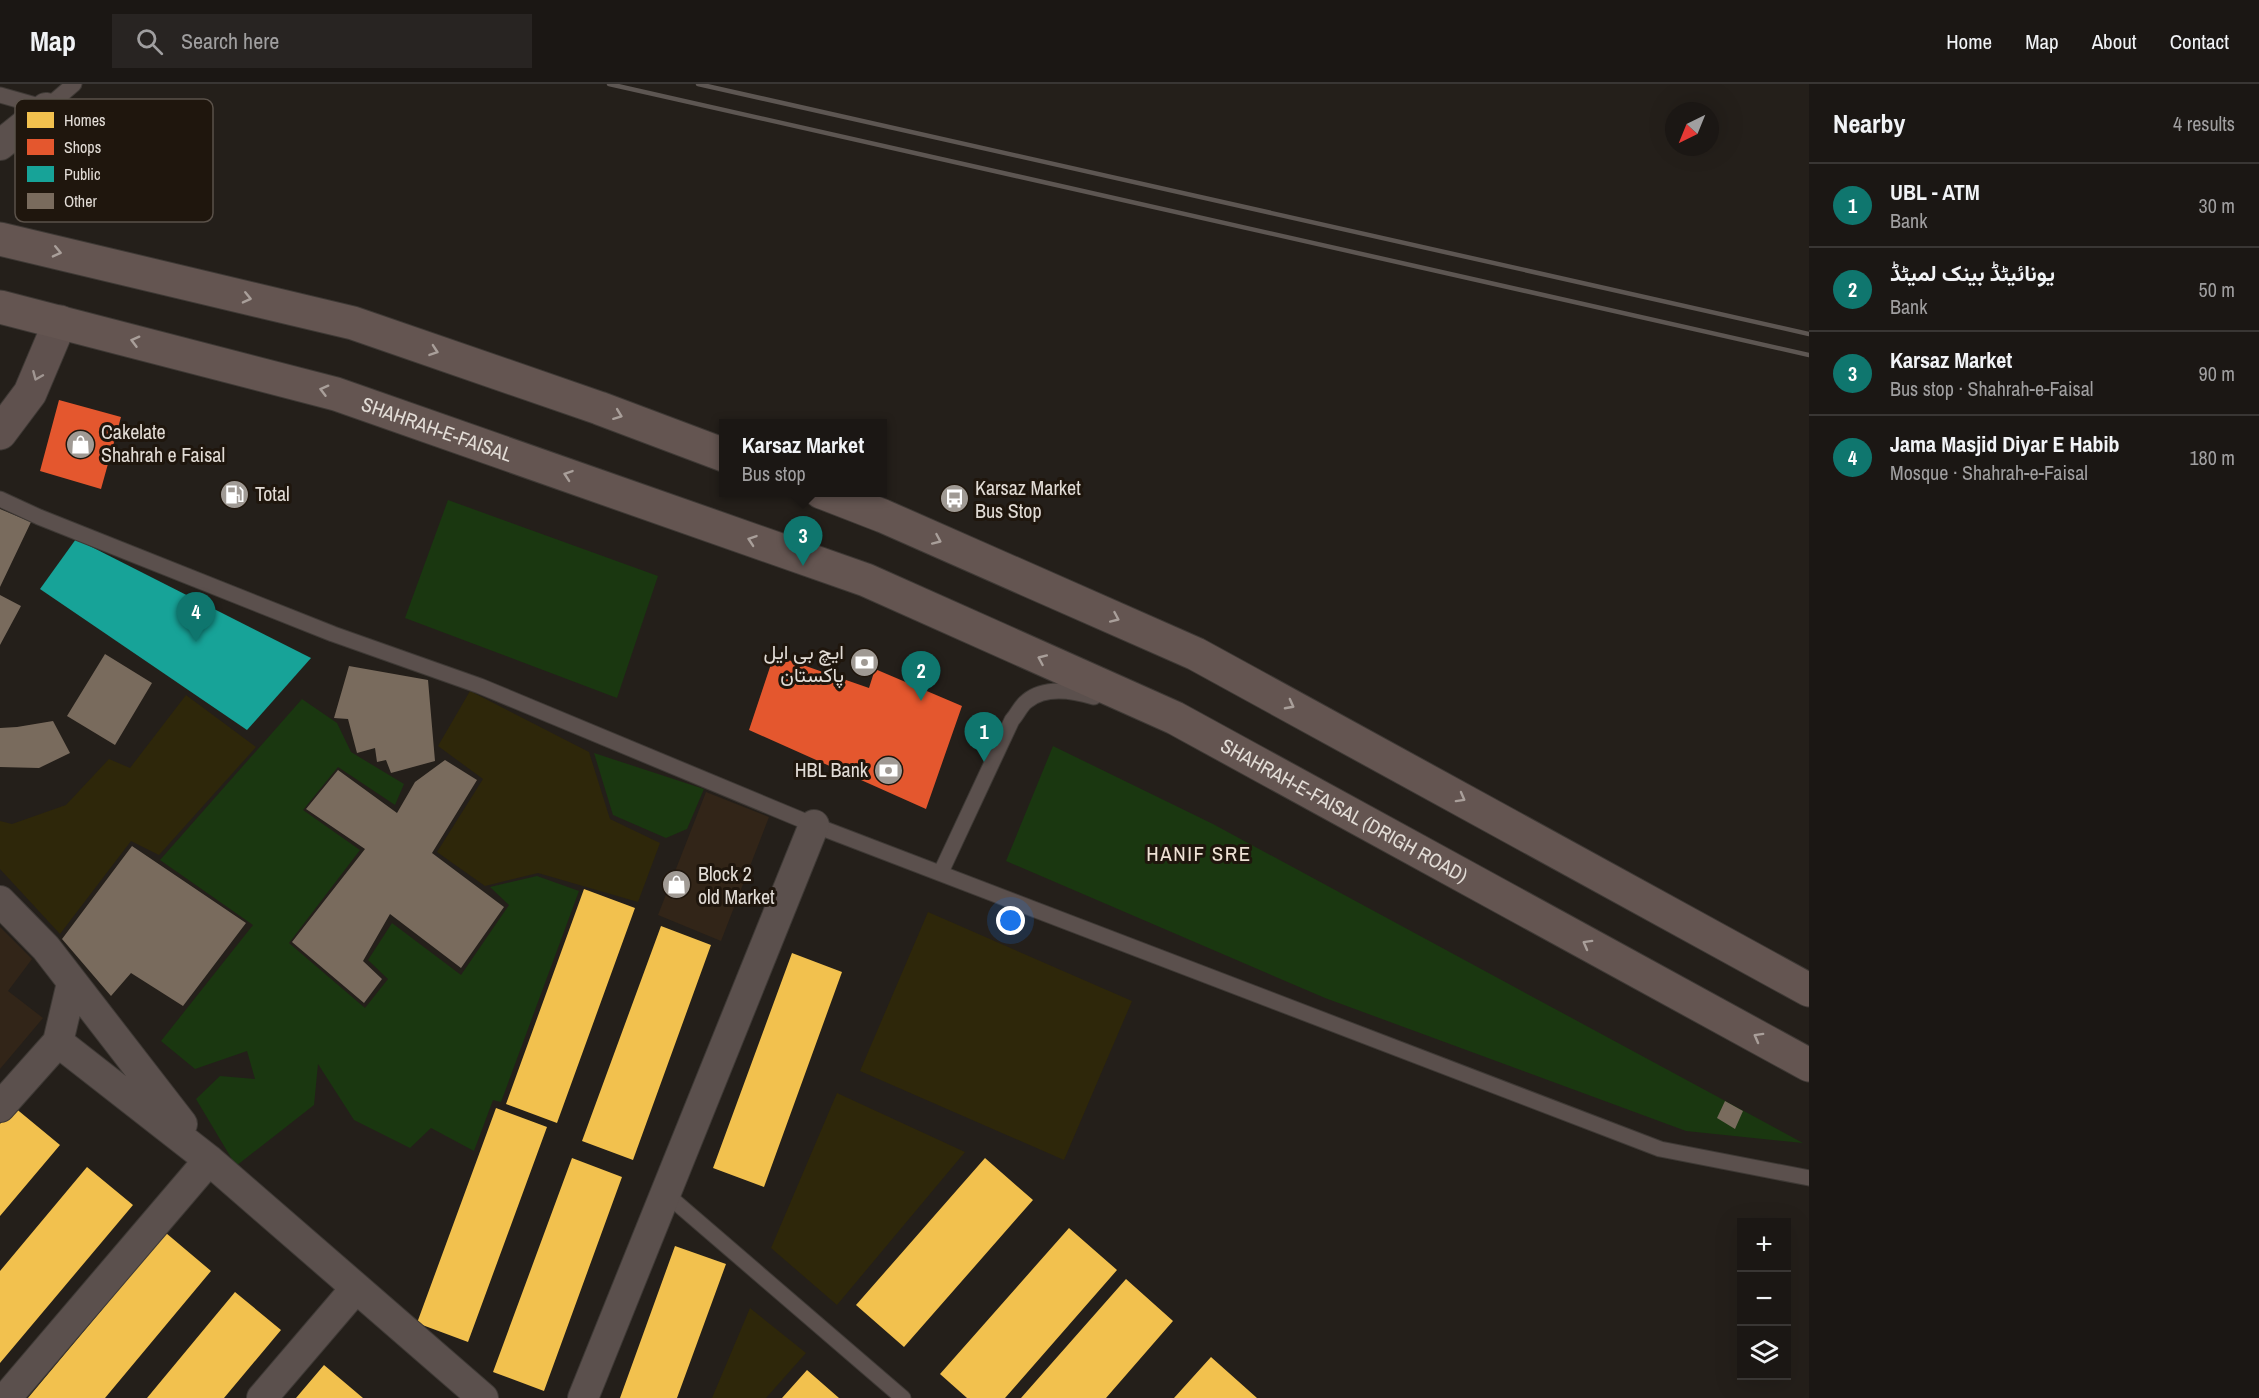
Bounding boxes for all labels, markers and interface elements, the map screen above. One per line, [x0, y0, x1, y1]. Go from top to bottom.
search box [112, 14, 532, 68]
text: Map [30, 22, 76, 60]
icon: search [133, 25, 166, 58]
text: Search here [181, 26, 279, 56]
text: Home [1946, 27, 1992, 56]
text: Map [2025, 27, 2059, 56]
text: About [2092, 27, 2137, 56]
text: Contact [2170, 27, 2229, 56]
legend [15, 99, 213, 222]
north arrow [1665, 102, 1719, 156]
text: Nearby [1833, 106, 1905, 141]
text: Homes [64, 109, 106, 131]
text: 4 results [2173, 110, 2235, 137]
text: Shops [64, 136, 101, 158]
text: Public [64, 163, 101, 185]
text: UBL - ATM [1890, 177, 1980, 207]
text: Other [64, 190, 97, 212]
text: 1 [1848, 192, 1857, 219]
text: 30 m [2199, 192, 2235, 219]
text: Bank [1890, 207, 1927, 234]
one-way arrow [52, 245, 62, 258]
text: یونائیٹڈ بینک لمیٹڈ [1890, 258, 2055, 288]
text: 2 [1848, 276, 1857, 303]
text: 50 m [2199, 276, 2235, 303]
one-way arrow [241, 290, 251, 303]
text: Bank [1890, 293, 1927, 320]
one-way arrow [130, 336, 140, 349]
one-way arrow [428, 343, 439, 356]
text: Karsaz Market [1890, 345, 2012, 375]
text: 3 [1848, 360, 1857, 387]
text: 90 m [2199, 360, 2235, 387]
one-way arrow [32, 369, 44, 380]
text: Bus stop · Shahrah-e-Faisal [1890, 375, 2093, 402]
one-way arrow [319, 385, 329, 398]
street label: SHAHRAH-E-FAISAL [358, 390, 516, 468]
one-way arrow [612, 408, 623, 420]
place label: Cakelate Shahrah e Faisal [101, 418, 225, 468]
popup [719, 419, 887, 497]
shop icon: Cakelate Shahrah e Faisal [64, 428, 96, 460]
text: Jama Masjid Diyar E Habib [1890, 429, 2120, 459]
text: Karsaz Market [742, 430, 864, 460]
text: 4 [1848, 444, 1857, 471]
text: 180 m [2189, 444, 2235, 471]
text: Mosque · Shahrah-e-Faisal [1890, 459, 2088, 486]
text: Bus stop [742, 460, 806, 487]
one-way arrow [563, 470, 574, 482]
place label: Karsaz Market Bus Stop [975, 474, 1081, 524]
fuel station icon: Total [218, 478, 250, 510]
place label: Total [255, 480, 290, 507]
bus stop icon: Karsaz Market Bus Stop [938, 483, 970, 515]
pin: 3 [784, 516, 822, 566]
one-way arrow [930, 533, 941, 545]
one-way arrow [747, 534, 758, 547]
pin: 4 [176, 592, 216, 642]
one-way arrow [1109, 611, 1120, 623]
place label: ایچ بی ایل پاکستان [763, 638, 844, 689]
bank icon: ایچ بی ایل پاکستان [849, 647, 881, 679]
pin: 2 [902, 652, 940, 701]
one-way arrow [1038, 654, 1049, 666]
one-way arrow [1283, 698, 1294, 709]
pin: 1 [964, 712, 1004, 762]
street label: SHAHRAH-E-FAISAL (DRIGH ROAD) [1216, 732, 1473, 889]
bank icon: HBL Bank [873, 754, 905, 786]
place label: HBL Bank [795, 756, 869, 783]
one-way arrow [1455, 791, 1465, 802]
district label: HANIF SRE [1146, 839, 1252, 868]
place label: Block 2 old Market [698, 860, 775, 910]
shop icon: Block 2 old Market [661, 869, 693, 901]
your location [996, 906, 1025, 935]
one-way arrow [1582, 940, 1593, 951]
one-way arrow [1753, 1033, 1764, 1044]
map controls [1737, 1218, 1791, 1380]
button: + [1737, 1218, 1791, 1272]
button: − [1737, 1272, 1791, 1326]
button: layers [1737, 1326, 1791, 1380]

